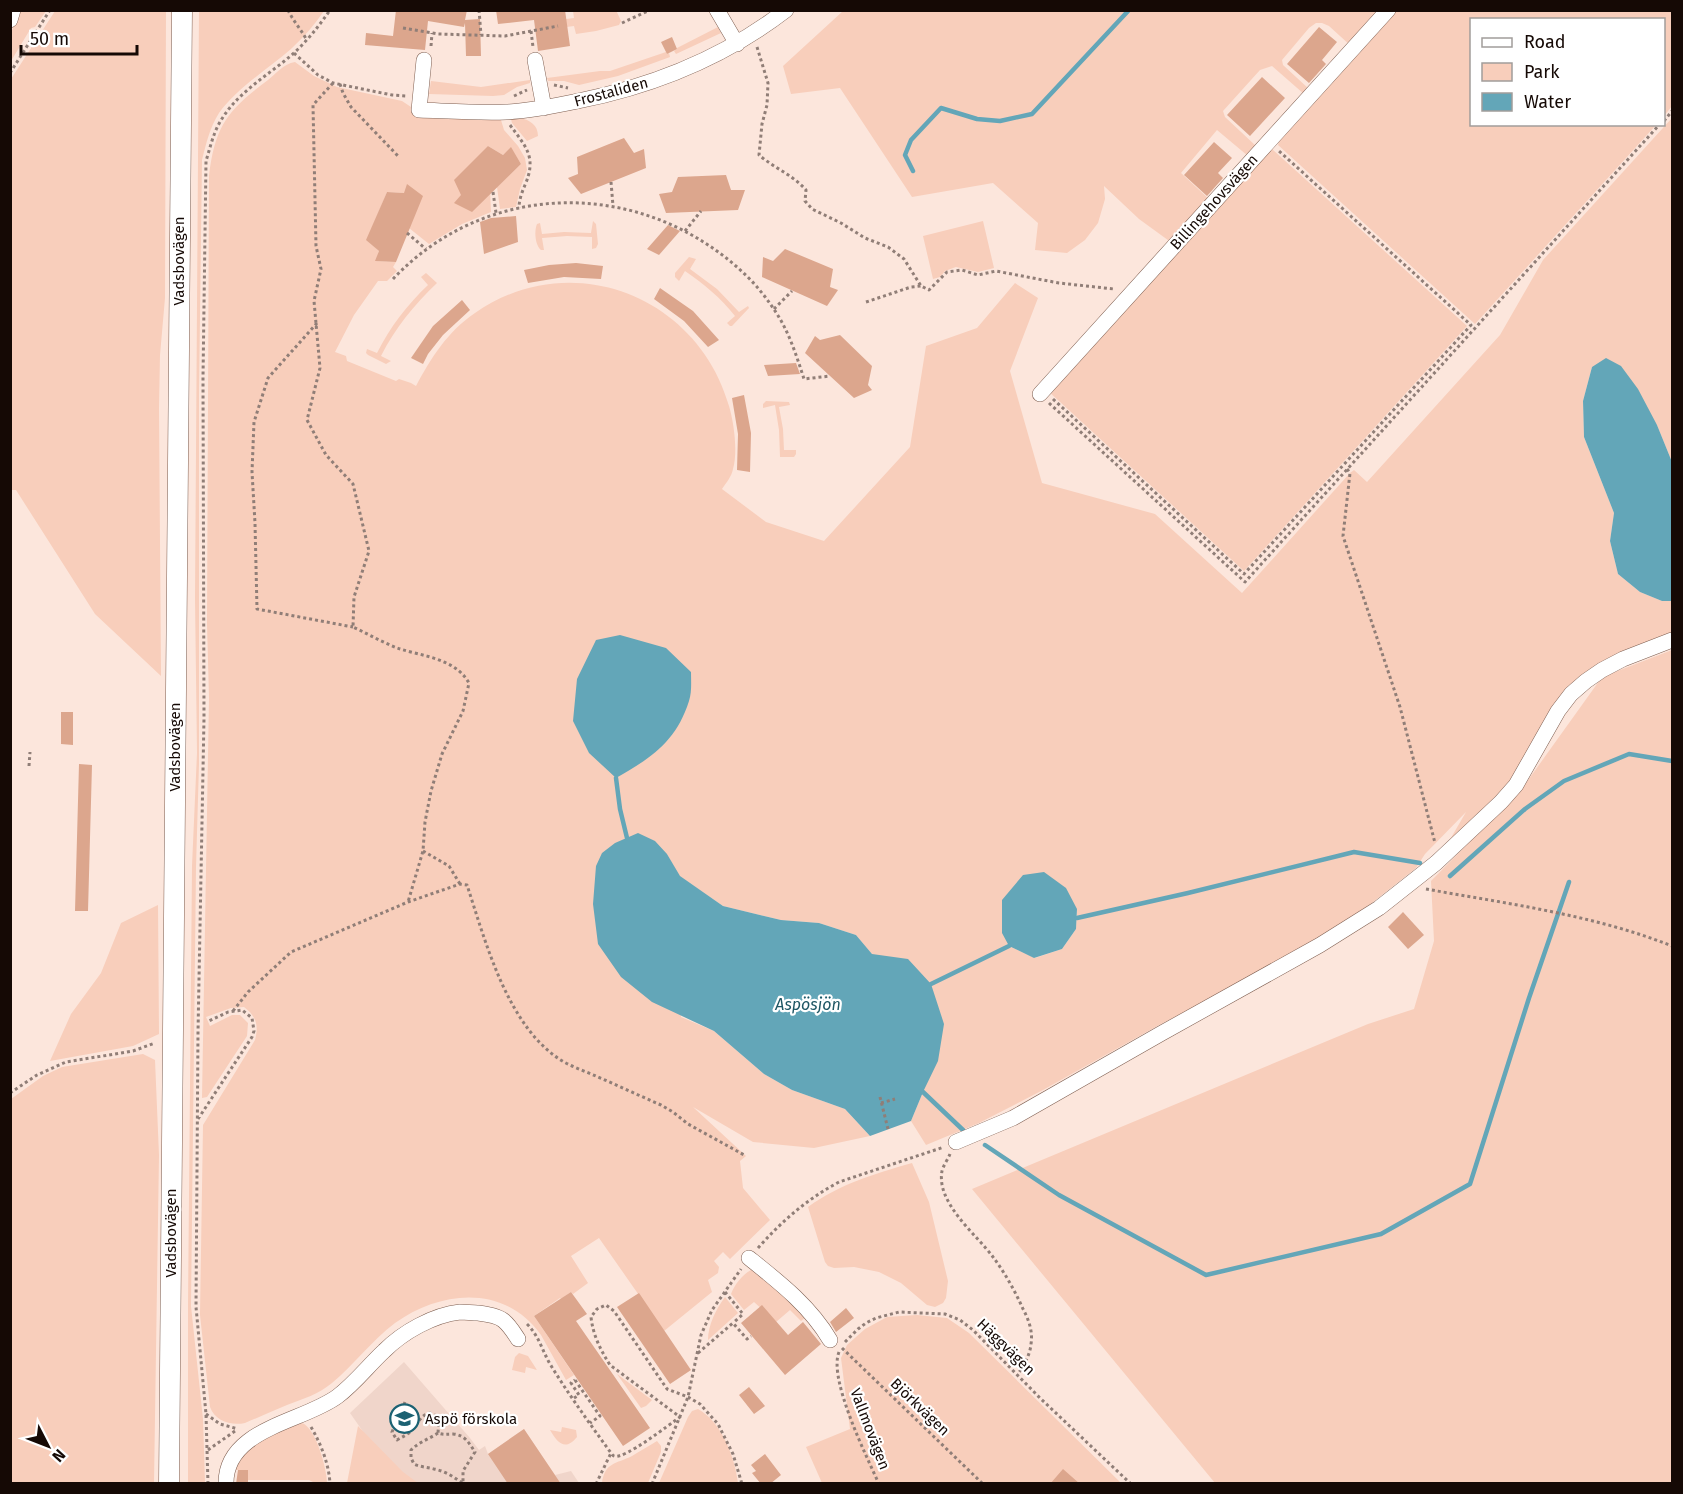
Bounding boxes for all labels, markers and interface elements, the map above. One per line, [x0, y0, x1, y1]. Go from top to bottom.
scale bar [21, 18, 136, 56]
legend [1470, 18, 1665, 126]
text: 50 m [30, 28, 69, 50]
text: Road [1524, 31, 1566, 53]
text: Park [1524, 61, 1560, 83]
street label: Frostaliden [572, 73, 650, 111]
text: Water [1524, 91, 1571, 113]
street label: Billingehovsvägen [1166, 151, 1262, 253]
street label: Vadsbovägen [170, 216, 188, 306]
street label: Vadsbovägen [166, 702, 184, 792]
water label: Aspösjön [774, 995, 841, 1014]
street label: Vadsbovägen [162, 1188, 180, 1278]
street label: Häggvägen [973, 1315, 1039, 1379]
street label: Björkvägen [887, 1374, 953, 1440]
street label: Vallmovägen [846, 1386, 894, 1472]
school or university icon: Aspö förskola [388, 1403, 420, 1435]
place label: Aspö förskola [425, 1410, 517, 1428]
north arrow [18, 1416, 78, 1476]
text: N [48, 1445, 69, 1466]

